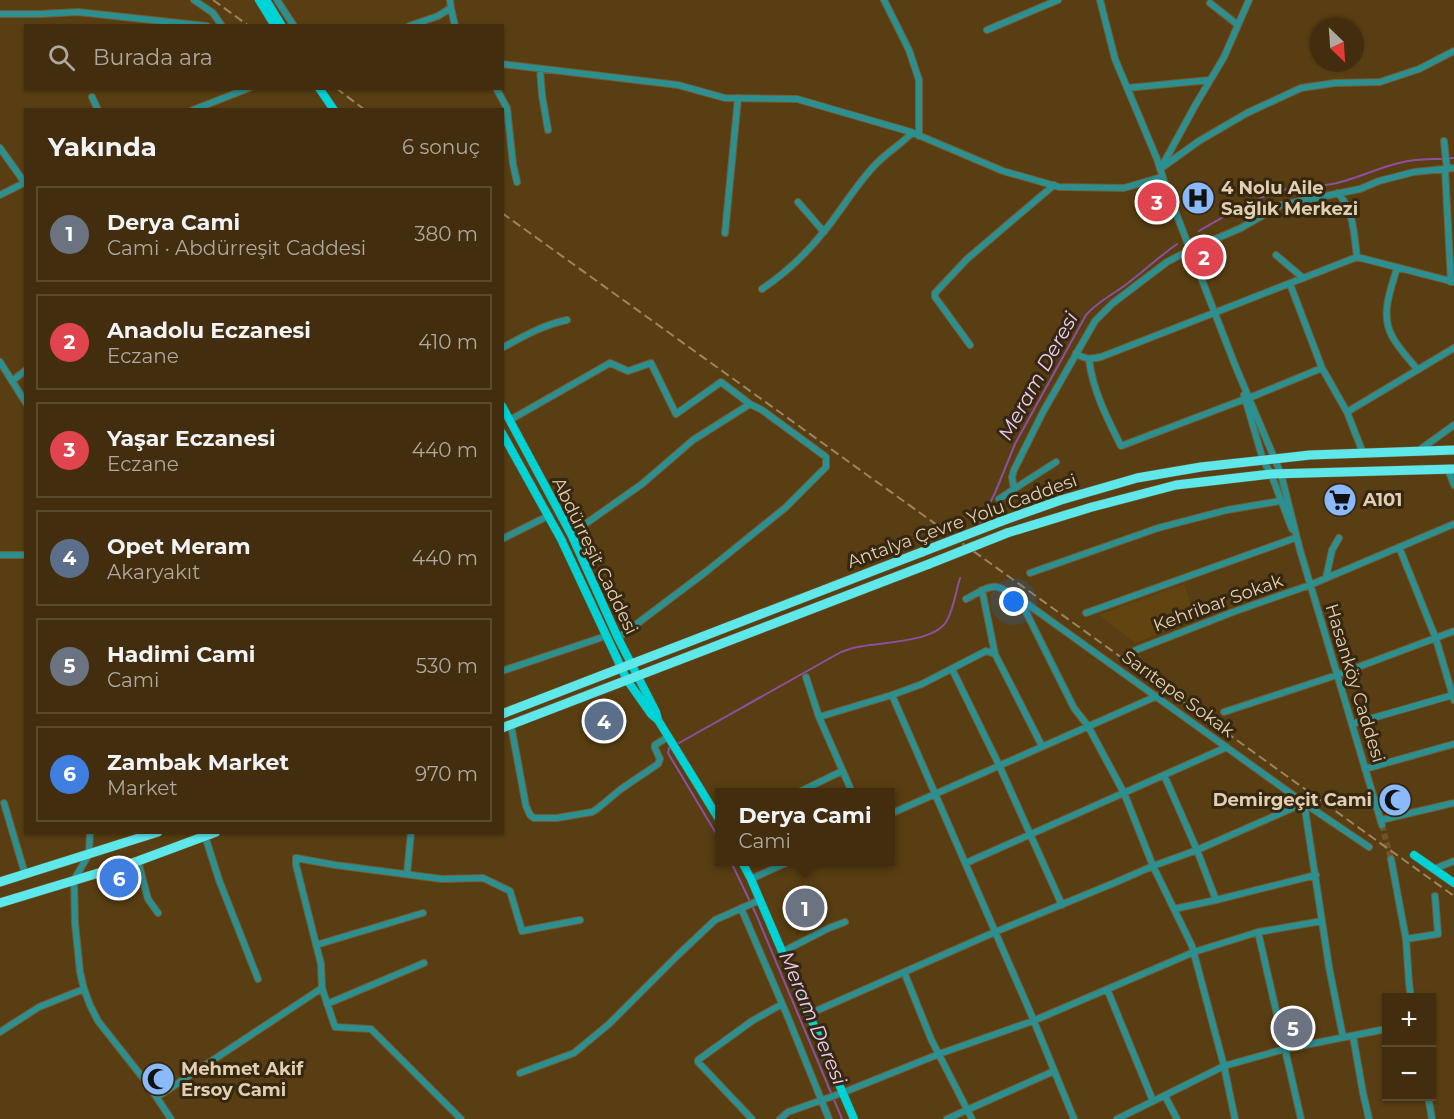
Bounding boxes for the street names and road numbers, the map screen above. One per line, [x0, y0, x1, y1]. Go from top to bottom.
street label: Antalya Çevre Yolu Caddesi [844, 469, 1080, 573]
street label: Abdürreşit Caddesi [547, 474, 643, 638]
street label: Kehribar Sokak [1150, 569, 1286, 637]
street label: Hasanköy Caddesi [1320, 601, 1390, 765]
street label: Sarıtepe Sokak [1118, 646, 1239, 742]

